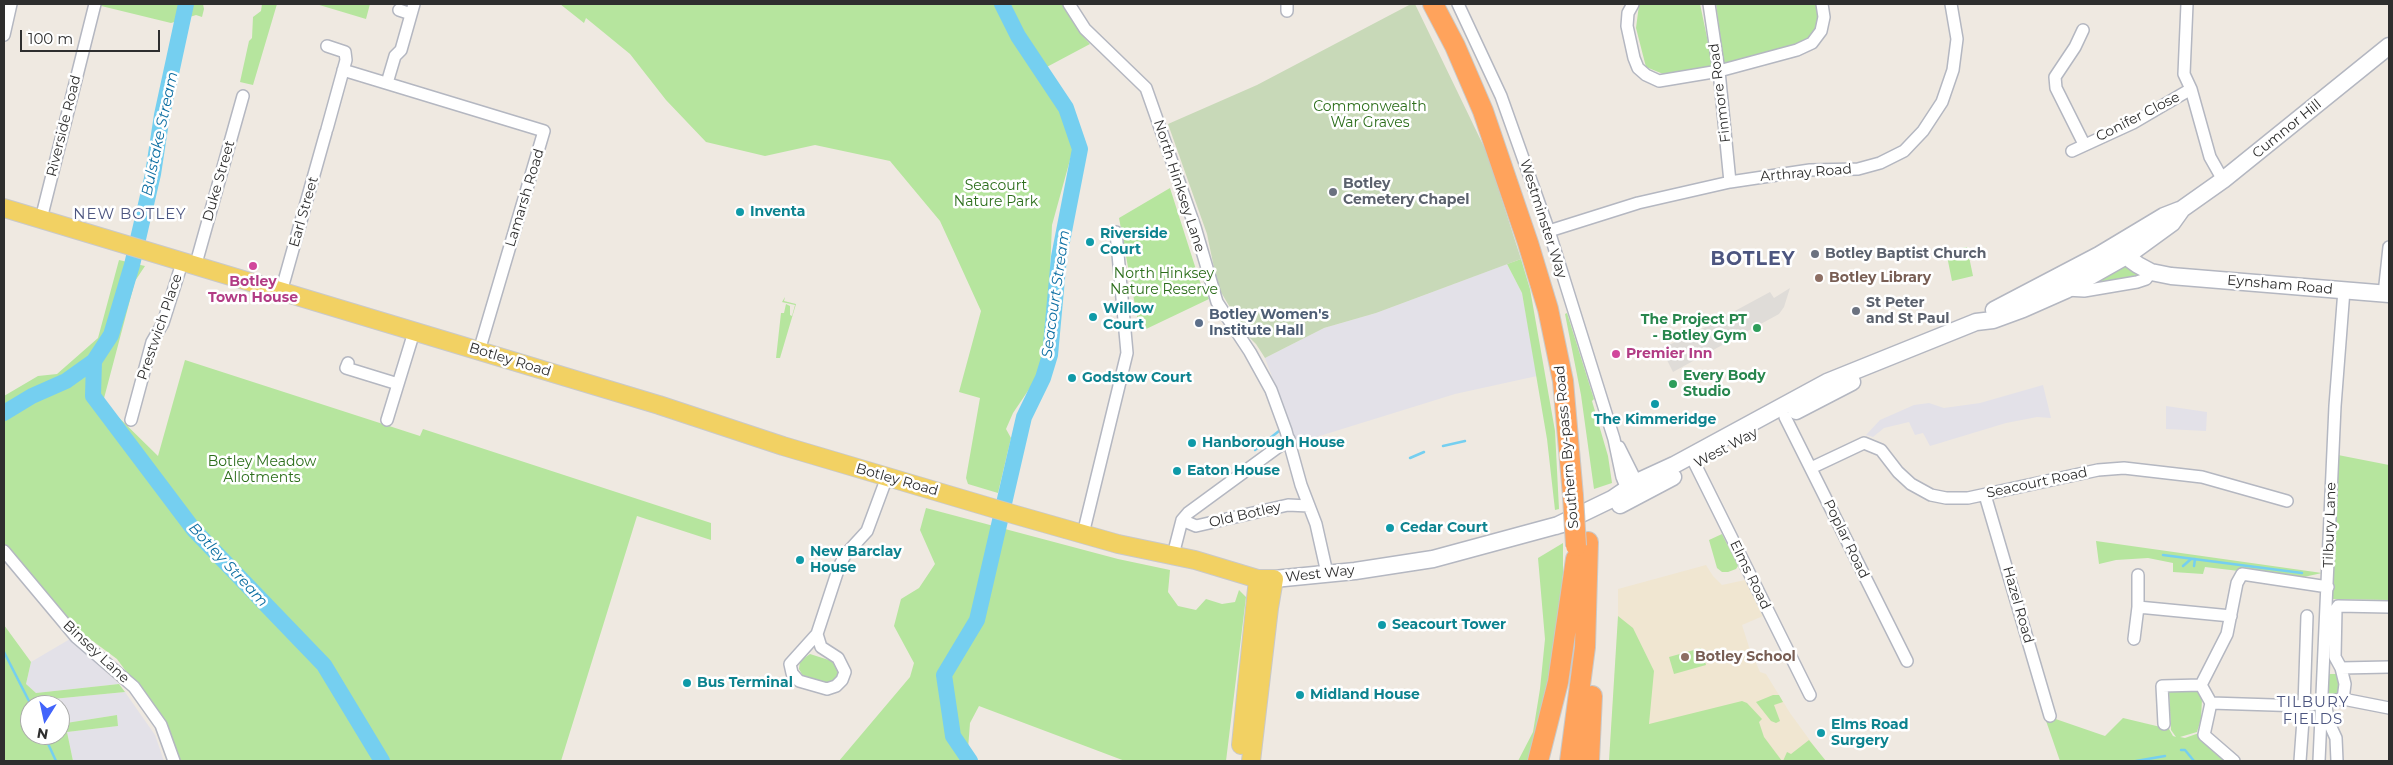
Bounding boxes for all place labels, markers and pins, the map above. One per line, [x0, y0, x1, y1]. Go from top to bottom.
place label: Botley Cemetery Chapel [1343, 176, 1469, 208]
marker: Botley Cemetery Chapel [1327, 186, 1339, 198]
place label: Inventa [750, 204, 805, 220]
marker: Inventa [734, 206, 746, 218]
place label: Riverside Court [1100, 226, 1168, 258]
marker: Riverside Court [1084, 236, 1096, 248]
place label: Botley Baptist Church [1825, 246, 1986, 262]
marker: Botley Baptist Church [1809, 248, 1821, 260]
marker: Botley Town House [247, 260, 259, 272]
place label: Botley Library [1829, 270, 1931, 286]
marker: Botley Library [1813, 272, 1825, 284]
place label: Botley Town House [208, 274, 298, 306]
place label: St Peter and St Paul [1866, 295, 1950, 328]
place label: Willow Court [1103, 301, 1154, 334]
marker: St Peter and St Paul [1850, 305, 1862, 317]
place label: Botley Women's Institute Hall [1209, 307, 1329, 340]
marker: Willow Court [1087, 311, 1099, 323]
place label: The Project PT - Botley Gym [1641, 312, 1747, 344]
marker: Botley Women's Institute Hall [1193, 317, 1205, 329]
marker: The Project PT - Botley Gym [1751, 322, 1763, 334]
place label: Premier Inn [1626, 346, 1713, 362]
marker: Premier Inn [1610, 348, 1622, 360]
place label: Every Body Studio [1683, 368, 1766, 401]
place label: Godstow Court [1082, 370, 1192, 386]
marker: Godstow Court [1066, 372, 1078, 384]
marker: Every Body Studio [1667, 378, 1679, 390]
marker: The Kimmeridge [1649, 398, 1661, 410]
place label: The Kimmeridge [1594, 412, 1716, 428]
place label: Hanborough House [1202, 435, 1345, 451]
marker: Hanborough House [1186, 437, 1198, 449]
place label: Eaton House [1187, 463, 1280, 479]
marker: Eaton House [1171, 465, 1183, 477]
place label: Cedar Court [1400, 520, 1488, 536]
marker: Cedar Court [1384, 522, 1396, 534]
place label: New Barclay House [810, 544, 902, 576]
marker: New Barclay House [794, 554, 806, 566]
place label: Seacourt Tower [1392, 617, 1506, 633]
marker: Seacourt Tower [1376, 619, 1388, 631]
place label: Botley School [1695, 649, 1796, 665]
marker: Botley School [1679, 651, 1691, 663]
place label: Bus Terminal [697, 675, 793, 691]
marker: Bus Terminal [681, 677, 693, 689]
place label: Midland House [1310, 687, 1420, 703]
marker: Midland House [1294, 689, 1306, 701]
place label: Elms Road Surgery [1831, 717, 1908, 750]
marker: Elms Road Surgery [1815, 727, 1827, 739]

